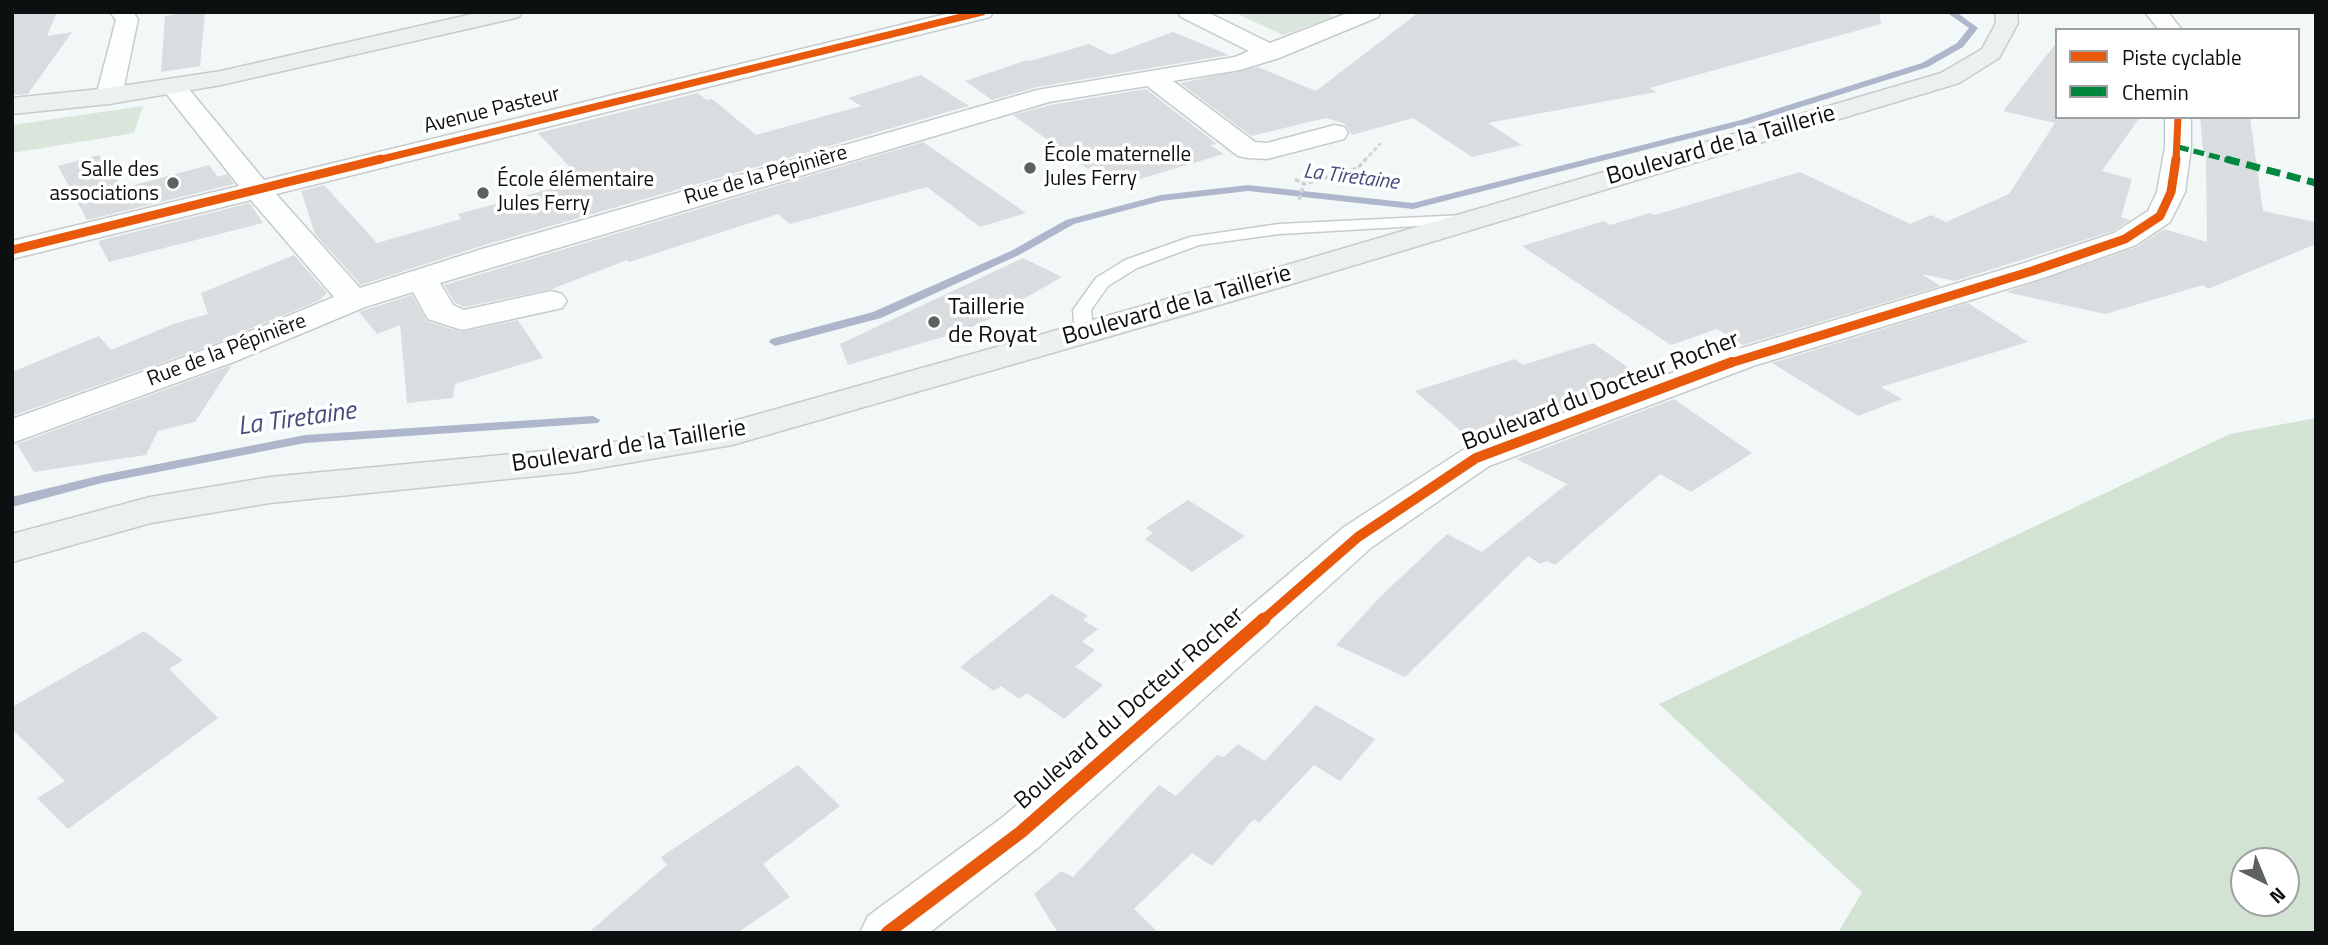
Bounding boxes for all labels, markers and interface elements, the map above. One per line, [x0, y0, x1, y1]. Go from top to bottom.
legend [2055, 28, 2300, 119]
text: Piste cyclable [2122, 41, 2242, 73]
text: Chemin [2122, 76, 2189, 108]
street label: Avenue Pasteur [421, 82, 563, 140]
street label: Boulevard de la Taillerie [1603, 100, 1839, 192]
street label: Rue de la Pépinière [682, 141, 850, 211]
place label: École maternelle Jules Ferry [1044, 143, 1191, 193]
place label: Salle des associations [49, 158, 159, 208]
marker: École maternelle Jules Ferry [1022, 160, 1038, 176]
water label: La Tiretaine [1302, 160, 1400, 196]
place label: École élémentaire Jules Ferry [497, 168, 654, 218]
marker: Salle des associations [165, 175, 181, 191]
marker: École élémentaire Jules Ferry [475, 185, 491, 201]
street label: Boulevard de la Taillerie [1059, 260, 1295, 352]
place label: Taillerie de Royat [948, 294, 1037, 350]
street label: Rue de la Pépinière [144, 309, 310, 393]
marker: Taillerie de Royat [926, 314, 942, 330]
street label: Boulevard du Docteur Rocher [1458, 326, 1744, 458]
water label: La Tiretaine [236, 396, 358, 444]
street label: Boulevard de la Taillerie [510, 414, 748, 480]
street label: Boulevard du Docteur Rocher [1010, 602, 1250, 816]
north arrow [2230, 847, 2300, 917]
text: N [2264, 881, 2293, 911]

